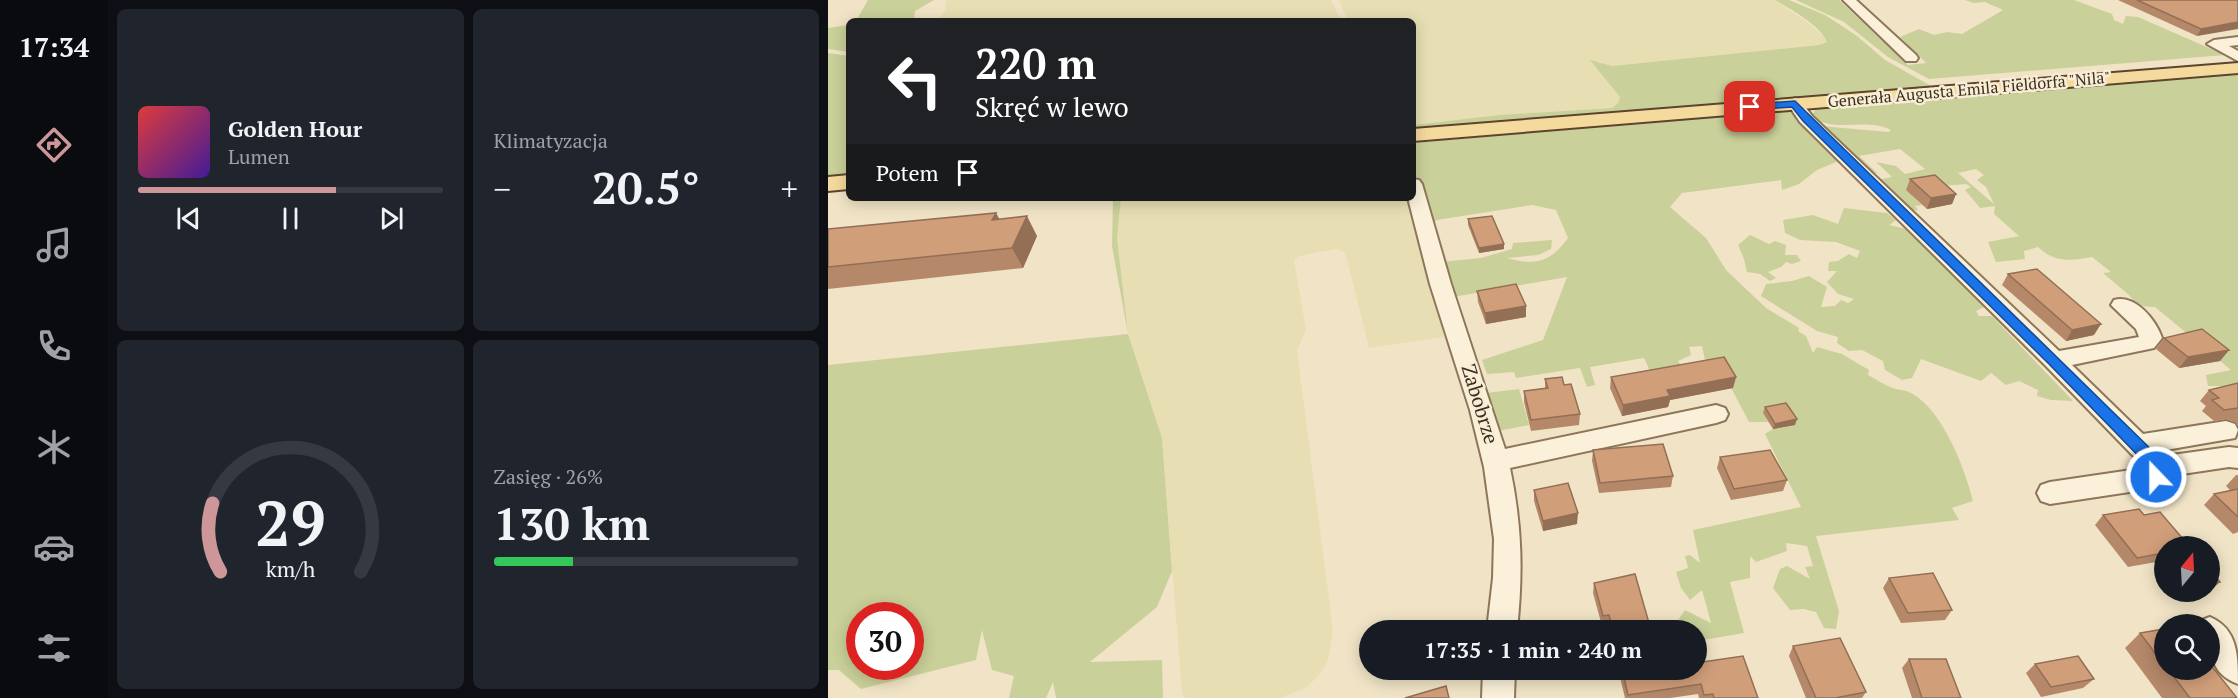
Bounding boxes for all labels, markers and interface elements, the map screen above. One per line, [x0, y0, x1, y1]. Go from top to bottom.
text: 17:34 [19, 29, 89, 65]
text: 220 m [975, 35, 1096, 91]
icon: left [876, 42, 954, 120]
street label: Generała Augusta Emila Fieldorfa "Nila" [1827, 66, 2111, 112]
pin [1724, 81, 1775, 132]
text: Skręć w lewo [975, 89, 1129, 125]
icon: arrive [1733, 90, 1766, 123]
text: Golden Hour [228, 114, 362, 143]
icon: directions [33, 124, 75, 166]
text: Klimatyzacja [494, 127, 608, 154]
text: Lumen [228, 143, 290, 170]
icon: arrive [951, 156, 984, 189]
text: 20.5° [592, 157, 700, 217]
text: Potem [876, 158, 939, 187]
text: − [494, 167, 511, 210]
text: + [780, 167, 798, 210]
icon: previous [172, 202, 205, 235]
icon: pause [274, 202, 307, 235]
icon: next [375, 202, 408, 235]
icon: music [33, 224, 75, 266]
icon: phone [33, 325, 75, 367]
street label: Zabobrze [1456, 361, 1505, 447]
icon: climate [33, 426, 75, 468]
position arrow [2124, 445, 2188, 509]
text: Zasięg · 26% [494, 463, 603, 490]
text: 29 [255, 481, 326, 564]
text: 130 km [494, 493, 650, 553]
icon: car [33, 526, 75, 568]
north arrow [2154, 536, 2220, 602]
map controls [2154, 536, 2220, 680]
text: km/h [265, 555, 315, 583]
speed limit sign: 30 [846, 602, 924, 680]
button: search [2154, 614, 2220, 680]
icon: filters [33, 627, 75, 669]
text: 17:35 · 1 min · 240 m [1424, 635, 1642, 664]

